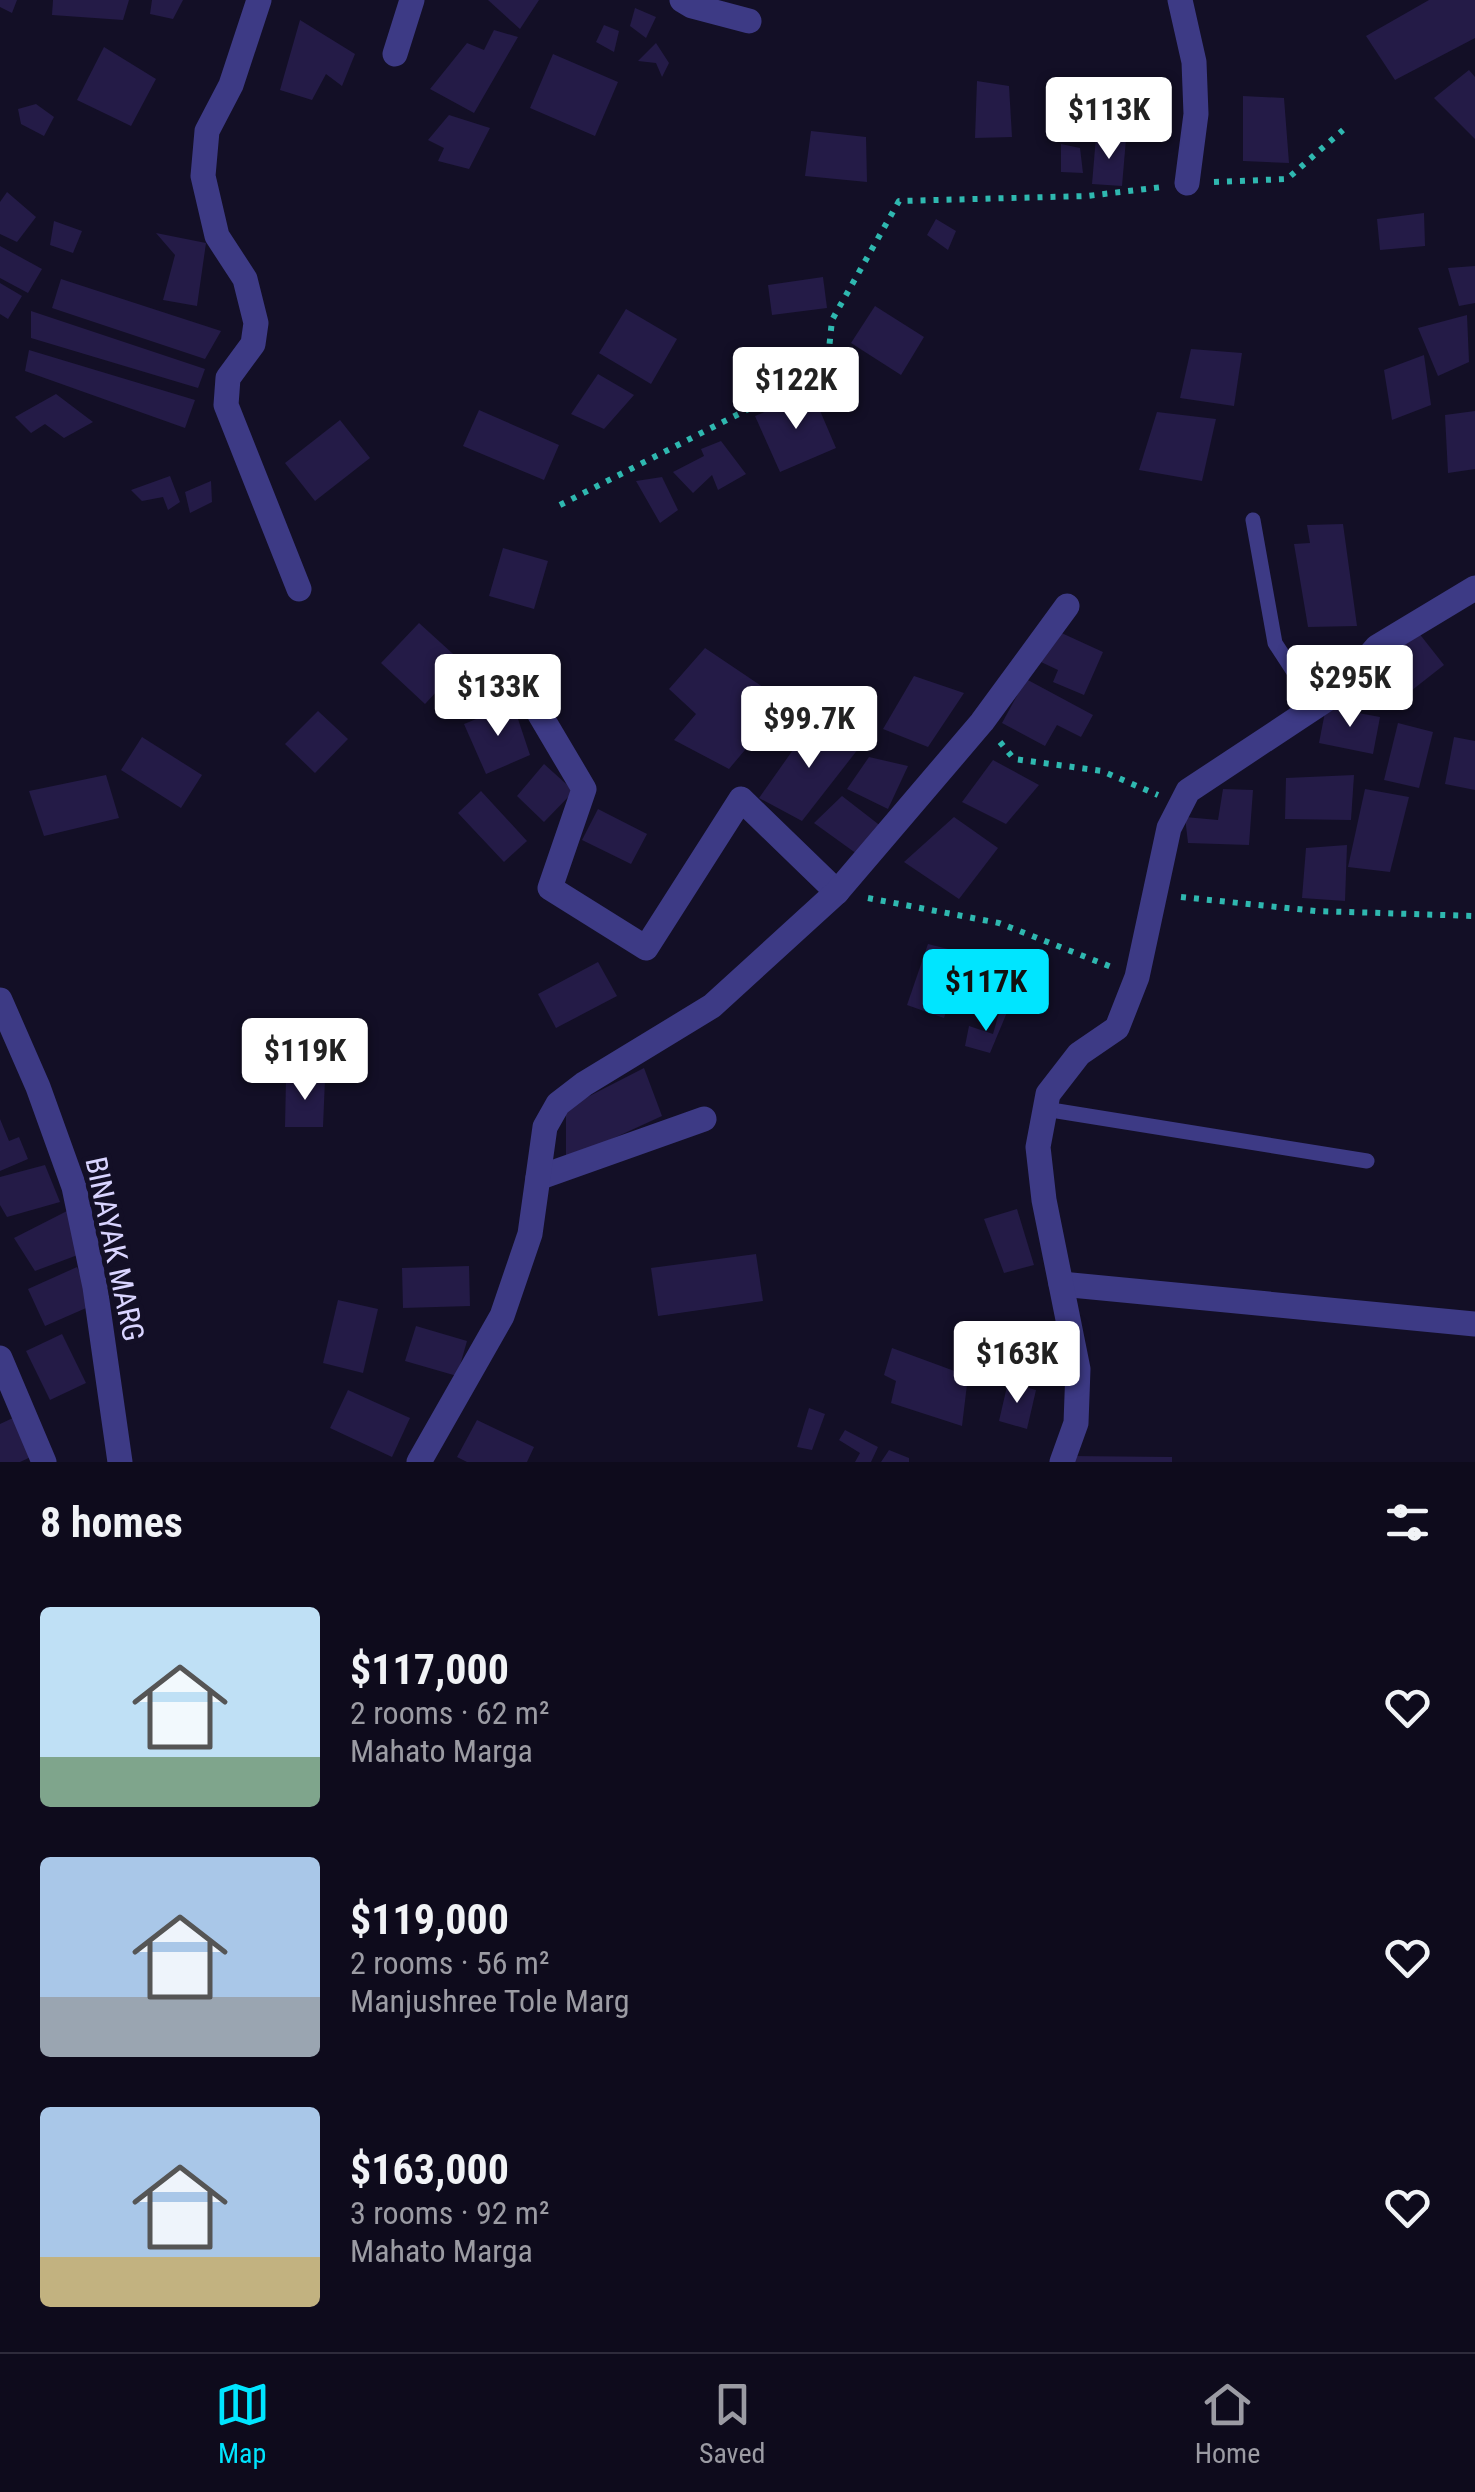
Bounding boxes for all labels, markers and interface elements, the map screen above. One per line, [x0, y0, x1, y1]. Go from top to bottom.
pin: $113K [1039, 77, 1179, 162]
text: $113K [1068, 90, 1150, 128]
pin: $122K [726, 347, 866, 432]
text: $122K [755, 360, 837, 398]
pin: $295K [1280, 645, 1420, 730]
pin: $133K [428, 654, 568, 739]
text: $295K [1309, 658, 1391, 696]
text: $133K [457, 667, 539, 705]
pin: $99.7K [728, 686, 890, 771]
text: $99.7K [763, 699, 855, 737]
pin: $117K [916, 949, 1056, 1034]
text: $117K [945, 962, 1027, 1000]
pin: $119K [235, 1018, 375, 1103]
text: $119K [264, 1031, 346, 1069]
street label: BINAYAK MARG [78, 1154, 152, 1344]
pin: $163K [947, 1321, 1087, 1406]
text: $163K [976, 1334, 1058, 1372]
icon: filters [1380, 1495, 1435, 1550]
text: 8 homes [40, 1498, 183, 1547]
text: $117,000 [350, 1645, 509, 1694]
icon: home [120, 1647, 240, 1767]
icon: heart [1380, 1680, 1435, 1735]
text: 2 rooms · 62 m² [350, 1694, 549, 1732]
text: Mahato Marga [350, 1732, 533, 1770]
text: $119,000 [350, 1895, 509, 1944]
icon: home [120, 1897, 240, 2017]
icon: heart [1380, 1930, 1435, 1985]
text: 2 rooms · 56 m² [350, 1944, 549, 1982]
text: Manjushree Tole Marg [350, 1982, 629, 2020]
text: $163,000 [350, 2145, 509, 2194]
icon: home [120, 2147, 240, 2267]
icon: heart [1380, 2180, 1435, 2235]
text: 3 rooms · 92 m² [350, 2194, 549, 2232]
text: Mahato Marga [350, 2232, 533, 2270]
tab: Map [215, 2377, 270, 2470]
tab: Saved [699, 2377, 765, 2470]
tab: Home [1195, 2377, 1260, 2470]

